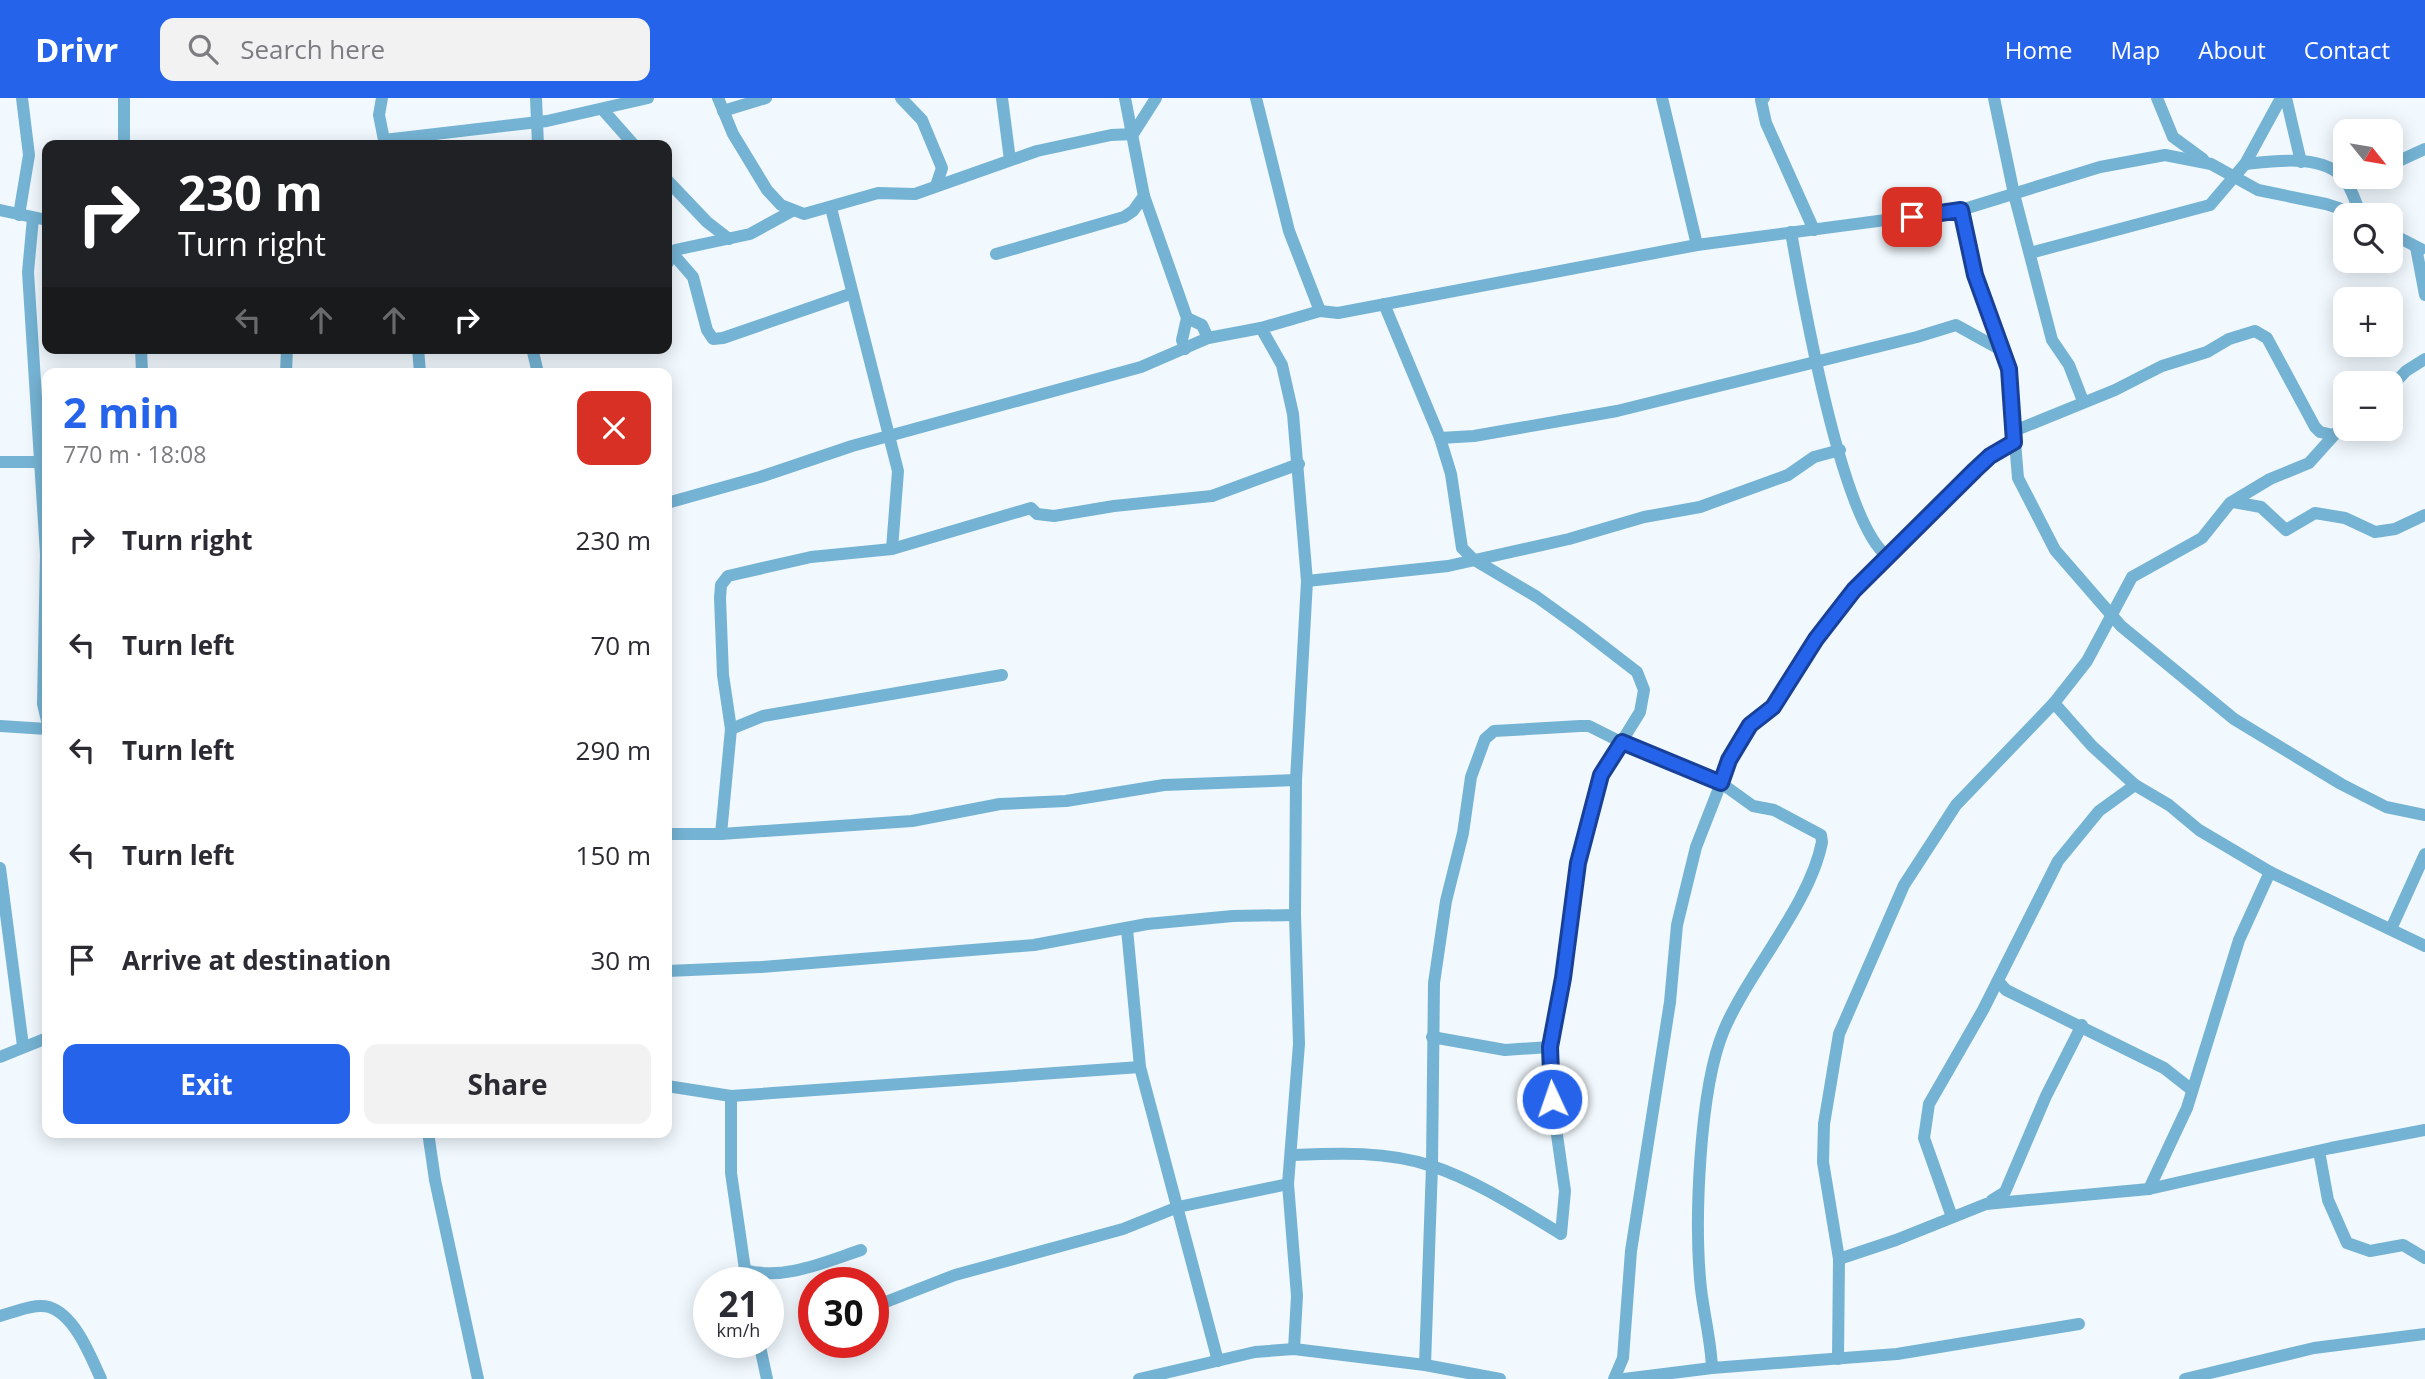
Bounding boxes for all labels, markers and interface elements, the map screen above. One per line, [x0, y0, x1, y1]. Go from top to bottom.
search box [160, 18, 650, 81]
text: Drivr [35, 27, 118, 72]
icon: search [184, 30, 222, 68]
text: Search here [240, 31, 385, 67]
text: Home [2005, 33, 2073, 66]
text: Map [2111, 33, 2160, 66]
text: About [2198, 33, 2266, 66]
text: Contact [2304, 33, 2390, 66]
north arrow [2333, 119, 2403, 189]
map controls [2333, 119, 2403, 441]
text: 230 m [178, 159, 323, 225]
icon: right [63, 168, 154, 259]
pin [1882, 187, 1942, 247]
icon: arrive [1893, 198, 1931, 236]
button: search [2333, 203, 2403, 273]
text: Turn right [178, 222, 326, 265]
button: + [2333, 287, 2403, 357]
icon: left [229, 301, 267, 339]
icon: ahead [302, 301, 340, 339]
icon: ahead [375, 301, 413, 339]
icon: right [448, 301, 486, 339]
button: − [2333, 371, 2403, 441]
text: 2 min [63, 383, 180, 440]
button: close [577, 391, 651, 465]
text: 770 m · 18:08 [63, 438, 206, 470]
icon: right [63, 521, 101, 559]
text: Turn right [122, 522, 253, 558]
text: 230 m [576, 522, 651, 558]
icon: left [63, 626, 101, 664]
text: Turn left [122, 627, 234, 663]
text: 70 m [590, 627, 651, 663]
icon: left [63, 731, 101, 769]
text: Turn left [122, 732, 234, 768]
text: 290 m [576, 732, 651, 768]
icon: left [63, 836, 101, 874]
text: Turn left [122, 837, 234, 873]
text: 150 m [576, 837, 651, 873]
icon: arrive [63, 941, 101, 979]
text: Arrive at destination [122, 942, 391, 978]
text: 30 m [590, 942, 651, 978]
button: Exit [63, 1044, 350, 1124]
button: Share [364, 1044, 651, 1124]
position arrow [1515, 1062, 1589, 1136]
speed limit sign: 30 [798, 1267, 889, 1358]
text: 21 [718, 1280, 759, 1327]
text: km/h [717, 1318, 760, 1342]

